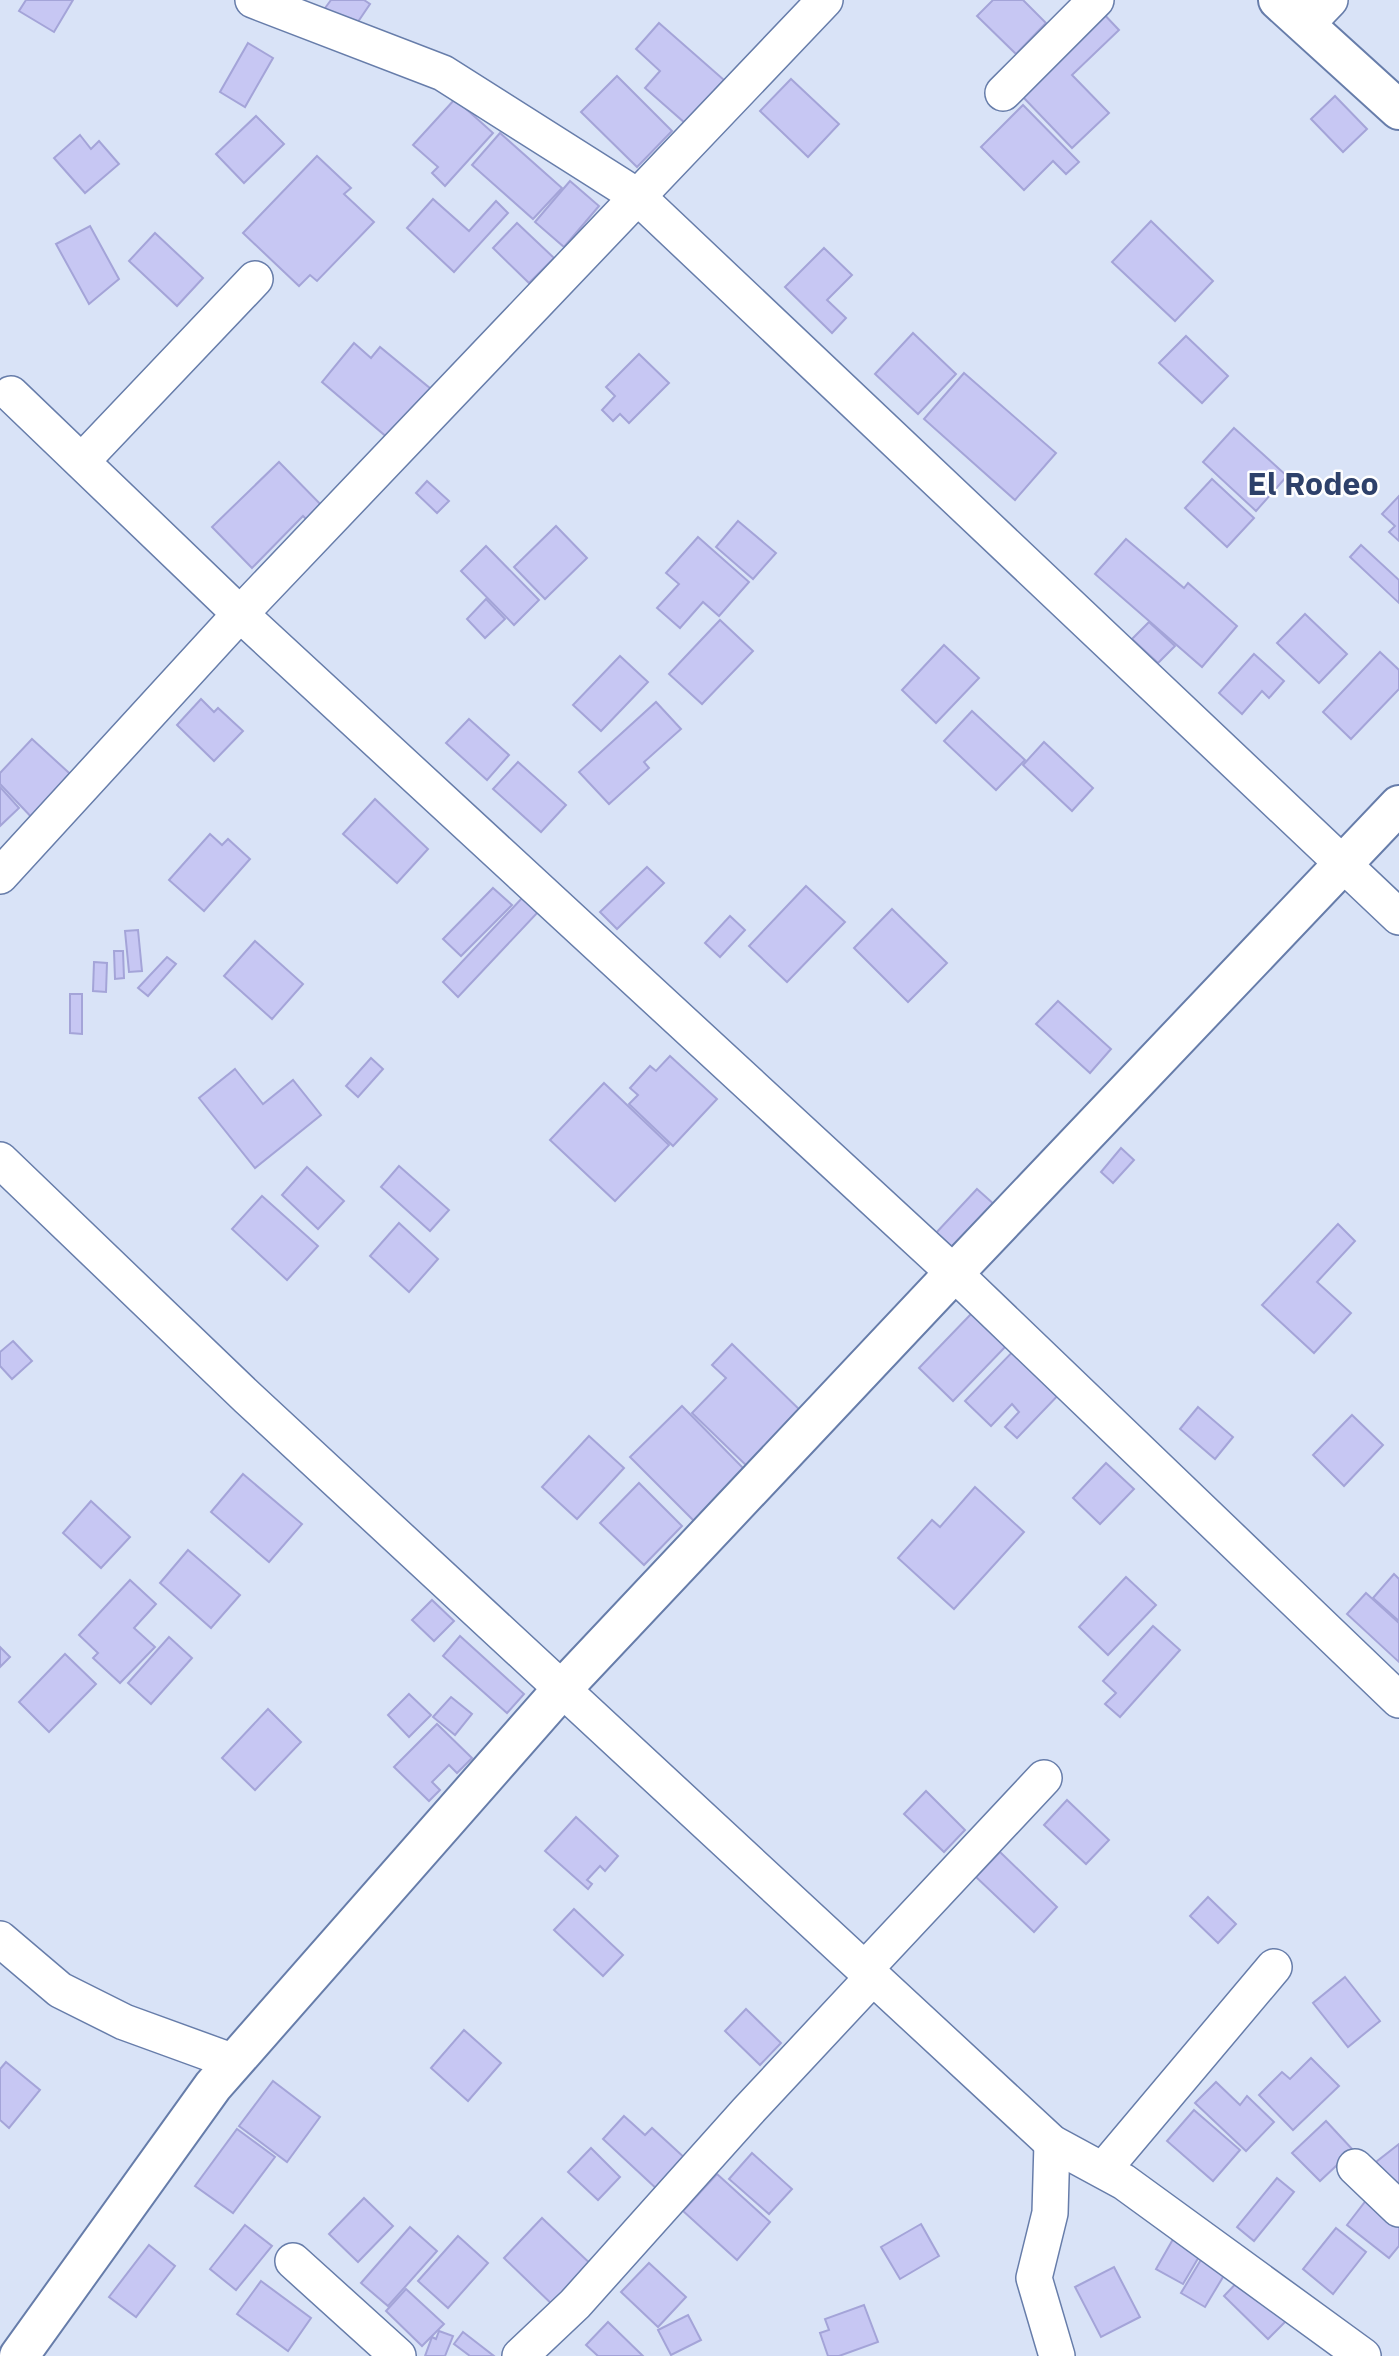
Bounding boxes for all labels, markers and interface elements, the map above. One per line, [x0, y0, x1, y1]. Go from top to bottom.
district label: El Rodeo [1247, 462, 1379, 504]

